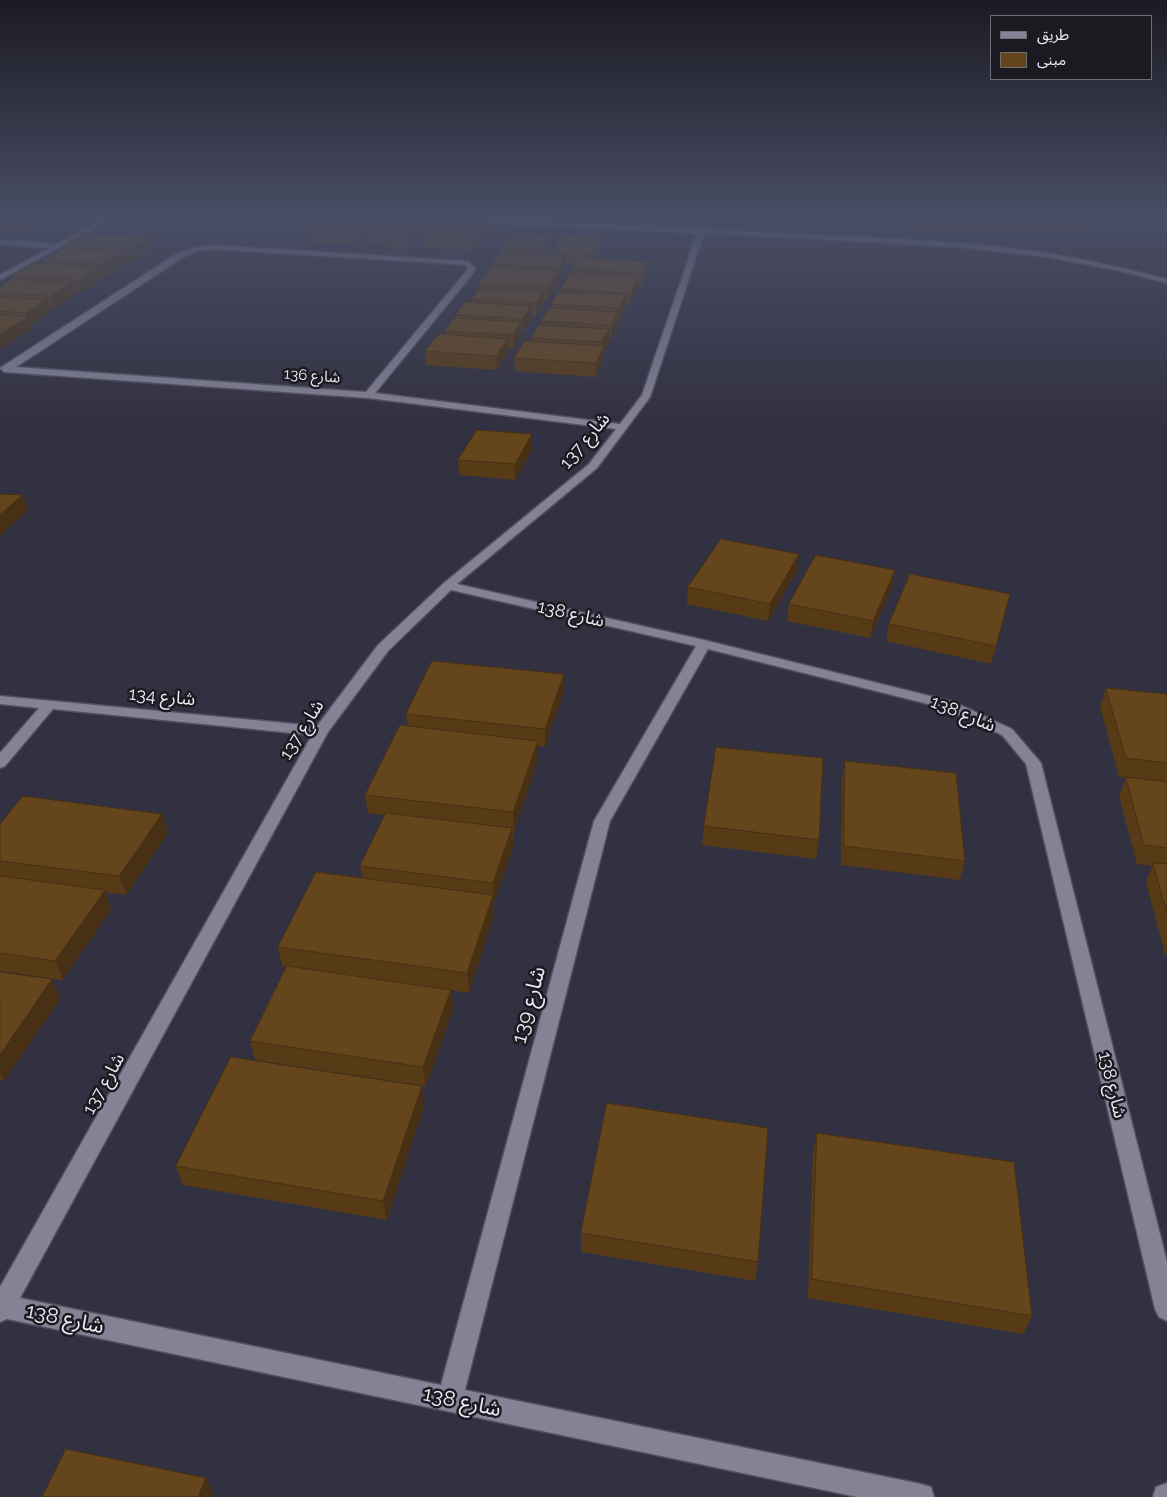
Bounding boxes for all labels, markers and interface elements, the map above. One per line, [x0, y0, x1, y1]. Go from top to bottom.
legend [990, 15, 1152, 80]
text: طريق [1037, 26, 1069, 44]
text: مبنى [1037, 51, 1066, 69]
street label: شارع 136 [283, 365, 341, 387]
street label: شارع 137 [555, 409, 615, 473]
street label: شارع 138 [536, 596, 606, 632]
street label: شارع 134 [128, 683, 196, 711]
street label: شارع 138 [928, 691, 998, 737]
street label: شارع 137 [275, 696, 329, 764]
street label: شارع 139 [507, 964, 551, 1046]
street label: شارع 137 [78, 1050, 130, 1118]
street label: شارع 138 [1093, 1050, 1131, 1120]
street label: شارع 138 [24, 1298, 106, 1340]
street label: شارع 138 [421, 1381, 503, 1423]

